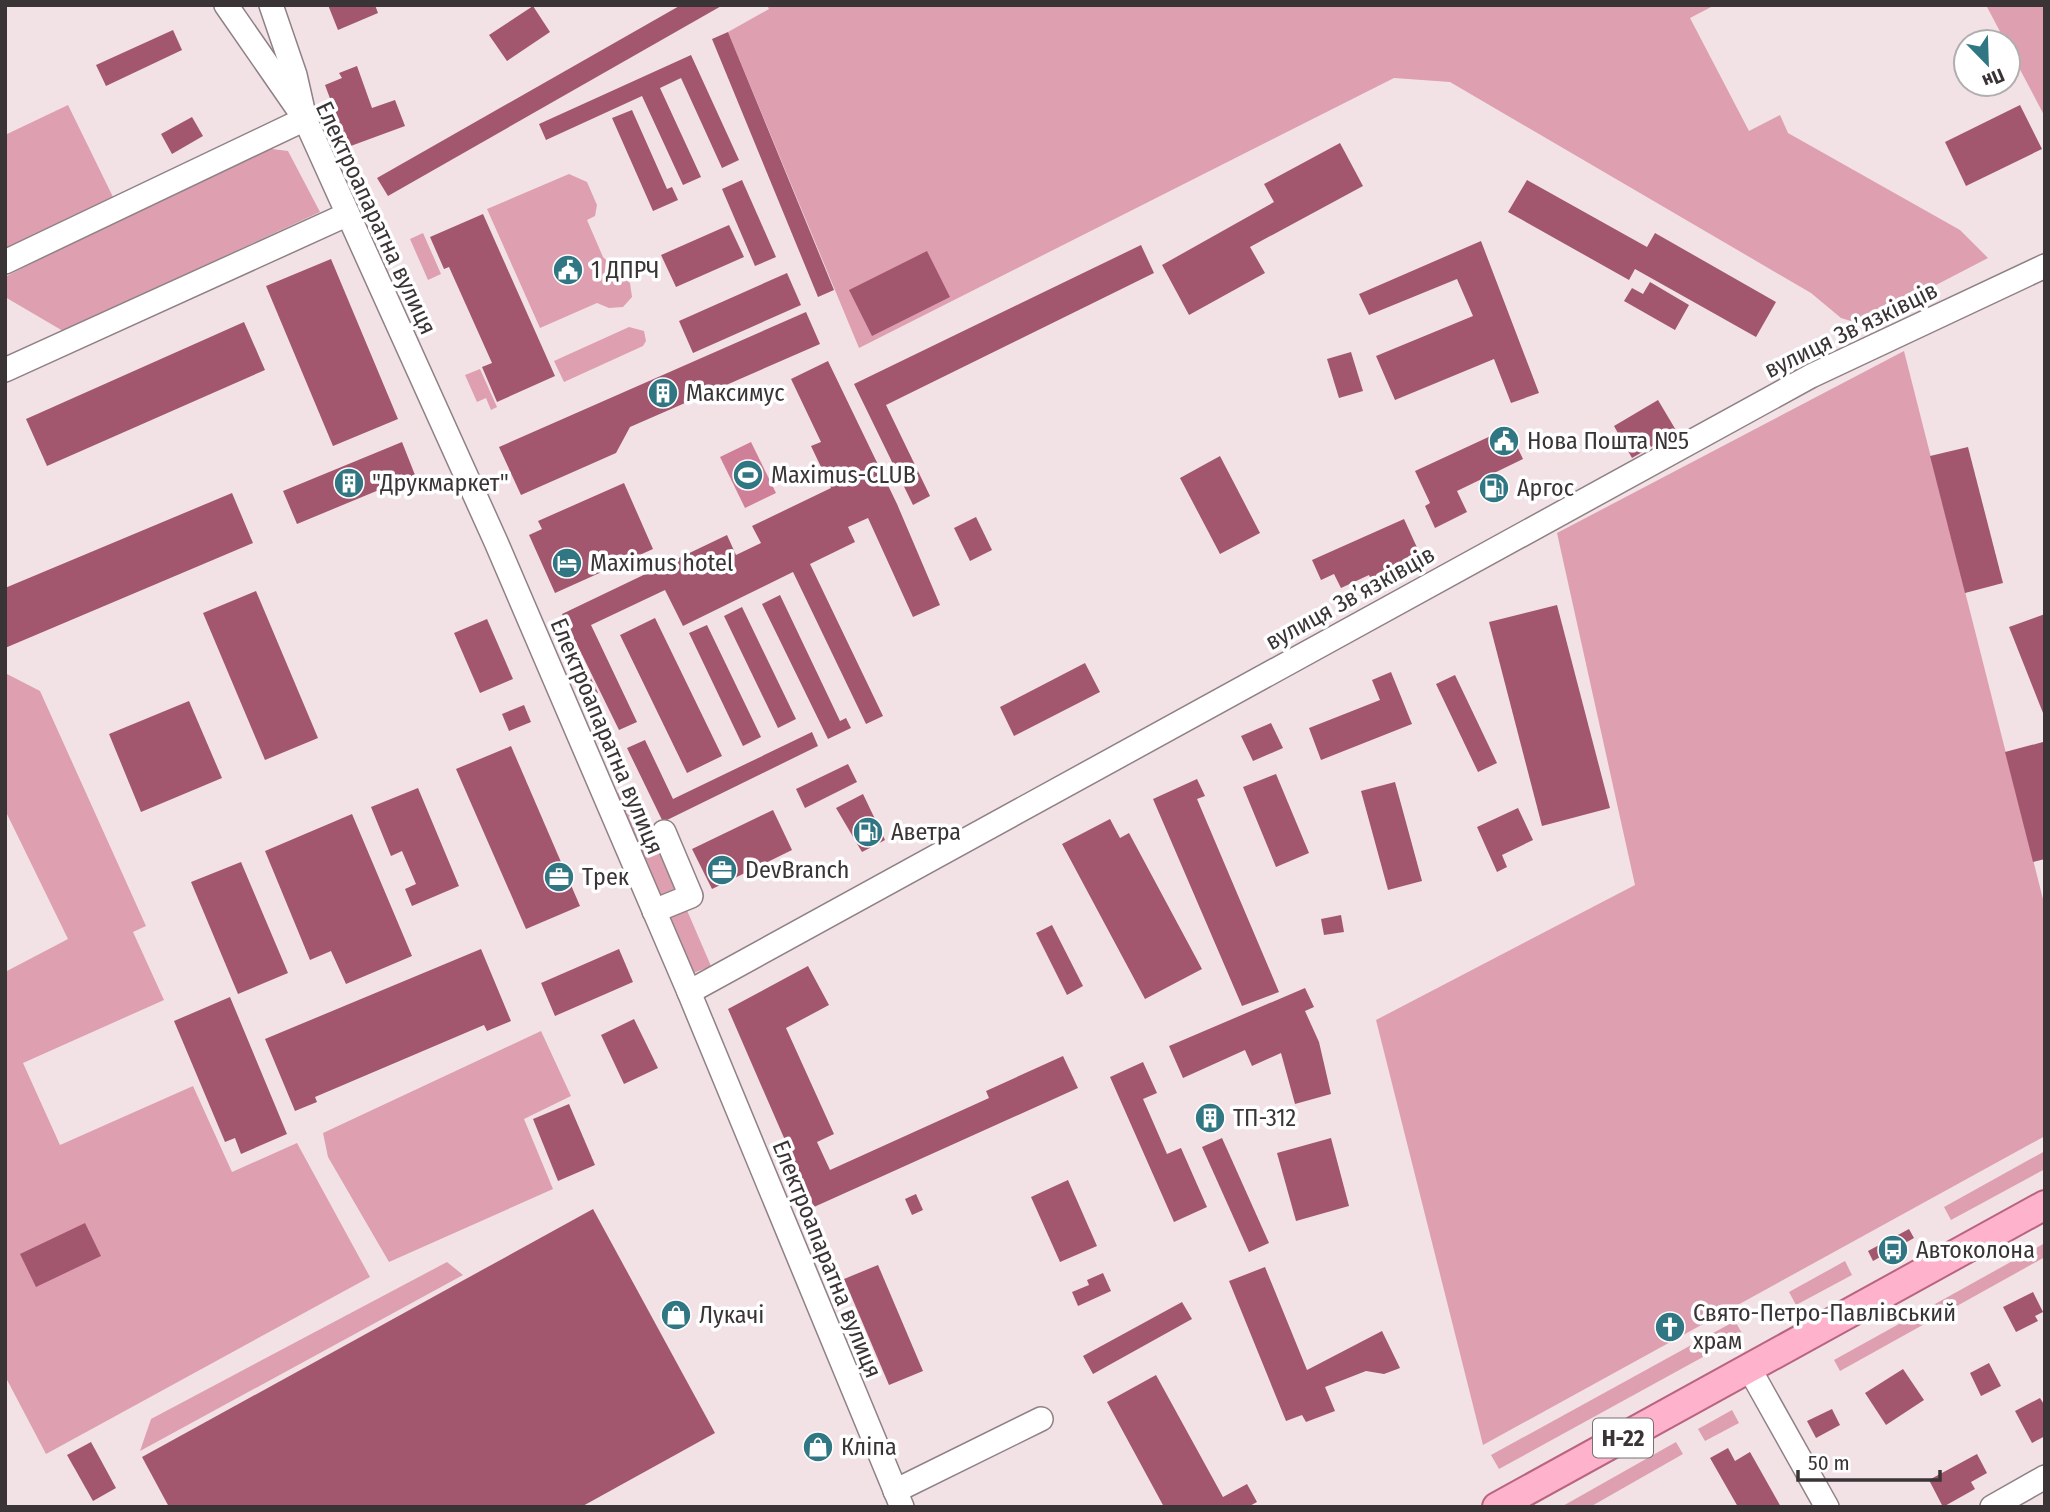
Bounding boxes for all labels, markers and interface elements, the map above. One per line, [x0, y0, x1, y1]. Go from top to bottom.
north arrow [1952, 28, 2022, 98]
text: Пн [1979, 63, 2008, 93]
street label: Електроапаратна вулиця [310, 97, 442, 339]
public building icon: 1 ДПРЧ [551, 253, 585, 287]
place label: 1 ДПРЧ [591, 256, 660, 284]
street label: вулиця Звʼязківців [1760, 276, 1942, 384]
building icon: Максимус [646, 376, 680, 410]
place label: Максимус [686, 379, 784, 407]
public building icon: Нова Пошта №5 [1487, 424, 1521, 458]
place label: Нова Пошта №5 [1527, 427, 1689, 455]
sports icon: Maximus-CLUB [731, 458, 765, 492]
place label: Maximus-CLUB [771, 461, 916, 489]
building icon: "Друкмаркет" [332, 466, 366, 500]
place label: "Друкмаркет" [372, 469, 509, 497]
fuel station icon: Аргос [1477, 471, 1511, 505]
place label: Аргос [1517, 474, 1574, 502]
street label: вулиця Звʼязківців [1261, 540, 1439, 656]
hotel icon: Maximus hotel [550, 546, 584, 580]
place label: Maximus hotel [590, 549, 733, 577]
street label: Електроапаратна вулиця [545, 614, 669, 858]
fuel station icon: Аветра [851, 815, 885, 849]
place label: Аветра [891, 818, 961, 846]
office icon: DevBranch [705, 853, 739, 887]
place label: DevBranch [745, 856, 849, 884]
office icon: Трек [542, 860, 576, 894]
place label: Трек [582, 863, 630, 891]
building icon: ТП-312 [1193, 1101, 1227, 1135]
place label: ТП-312 [1233, 1104, 1296, 1132]
street label: Електроапаратна вулиця [767, 1136, 887, 1382]
bus stop icon: Автоколона [1876, 1233, 1910, 1267]
place label: Автоколона [1916, 1236, 2035, 1264]
shop icon: Лукачі [659, 1298, 693, 1332]
place label: Свято-Петро-Павлівський храм [1693, 1299, 1956, 1355]
place label: Лукачі [699, 1301, 764, 1329]
church icon: Свято-Петро-Павлівський храм [1653, 1310, 1687, 1344]
road number: Н-22 [1593, 1418, 1653, 1457]
shop icon: Кліпа [801, 1430, 835, 1464]
place label: Кліпа [841, 1433, 897, 1461]
scale bar [1798, 1438, 1940, 1482]
text: 50 m [1808, 1450, 1850, 1476]

